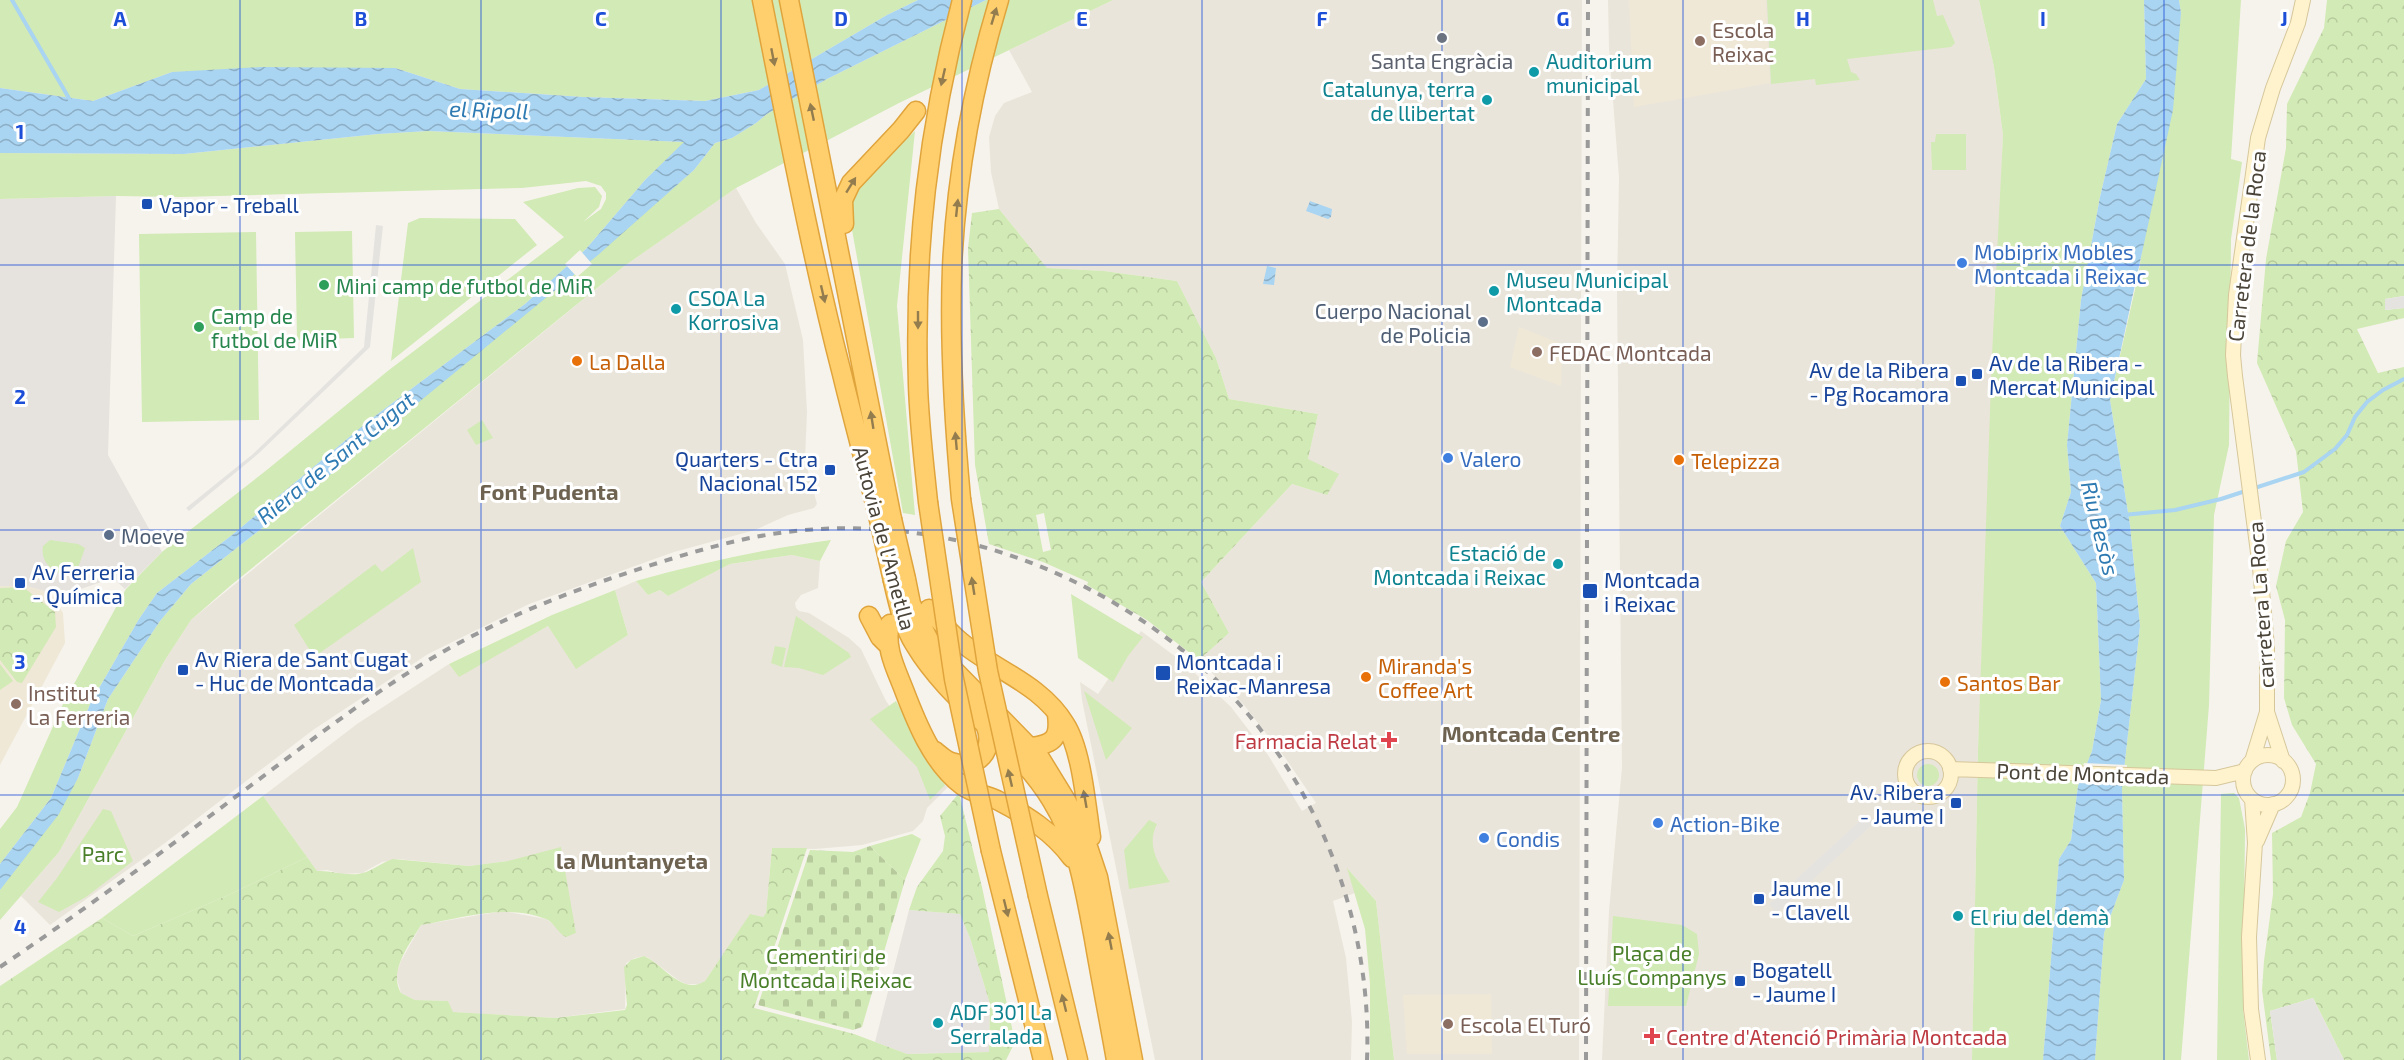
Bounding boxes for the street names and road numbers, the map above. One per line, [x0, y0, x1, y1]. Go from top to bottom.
street label: Carretera de la Roca [2222, 149, 2270, 343]
street label: Autovia de l'Ametlla [848, 443, 922, 633]
street label: carretera La Roca [2242, 521, 2278, 689]
street label: Pont de Montcada [1996, 757, 2170, 789]

